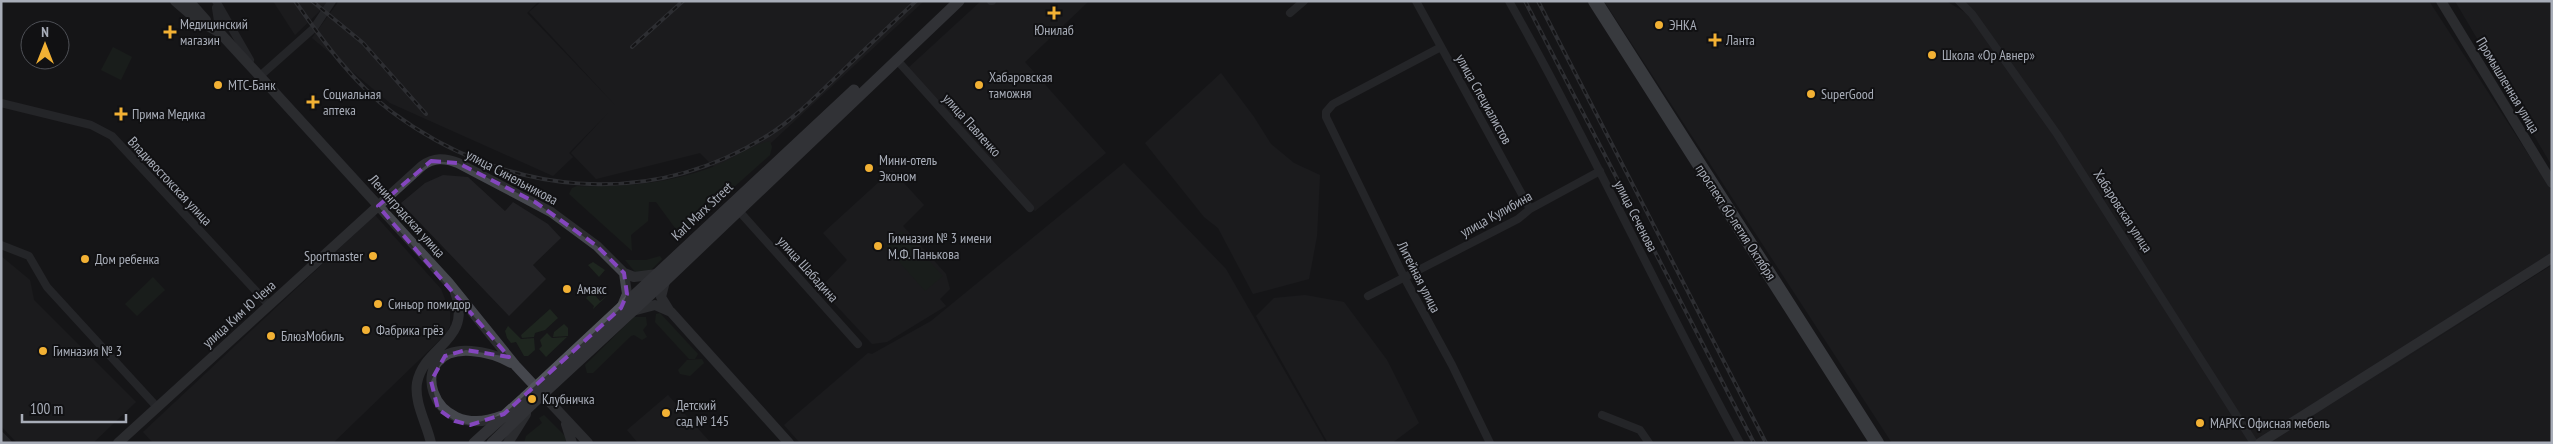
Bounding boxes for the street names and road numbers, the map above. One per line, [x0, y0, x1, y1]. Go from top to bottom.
street label: Промышленная улица [2472, 34, 2544, 136]
street label: улица Специалистов [1452, 51, 1516, 148]
street label: улица Павленко [939, 90, 1005, 160]
street label: Владивостокская улица [124, 133, 216, 229]
street label: улица Синельникова [463, 145, 561, 209]
street label: проспект 60-летия Октября [1692, 161, 1780, 283]
street label: Хабаровская улица [2090, 166, 2156, 256]
street label: Ленинградская улица [364, 170, 449, 261]
street label: улица Сеченова [1610, 177, 1662, 255]
street label: Karl Marx Street [667, 178, 737, 244]
street label: улица Кулибина [1457, 187, 1535, 241]
street label: улица Шабадина [774, 232, 842, 306]
street label: Литейная улица [1393, 237, 1445, 316]
street label: улица Ким Ю Чена [199, 276, 279, 352]

